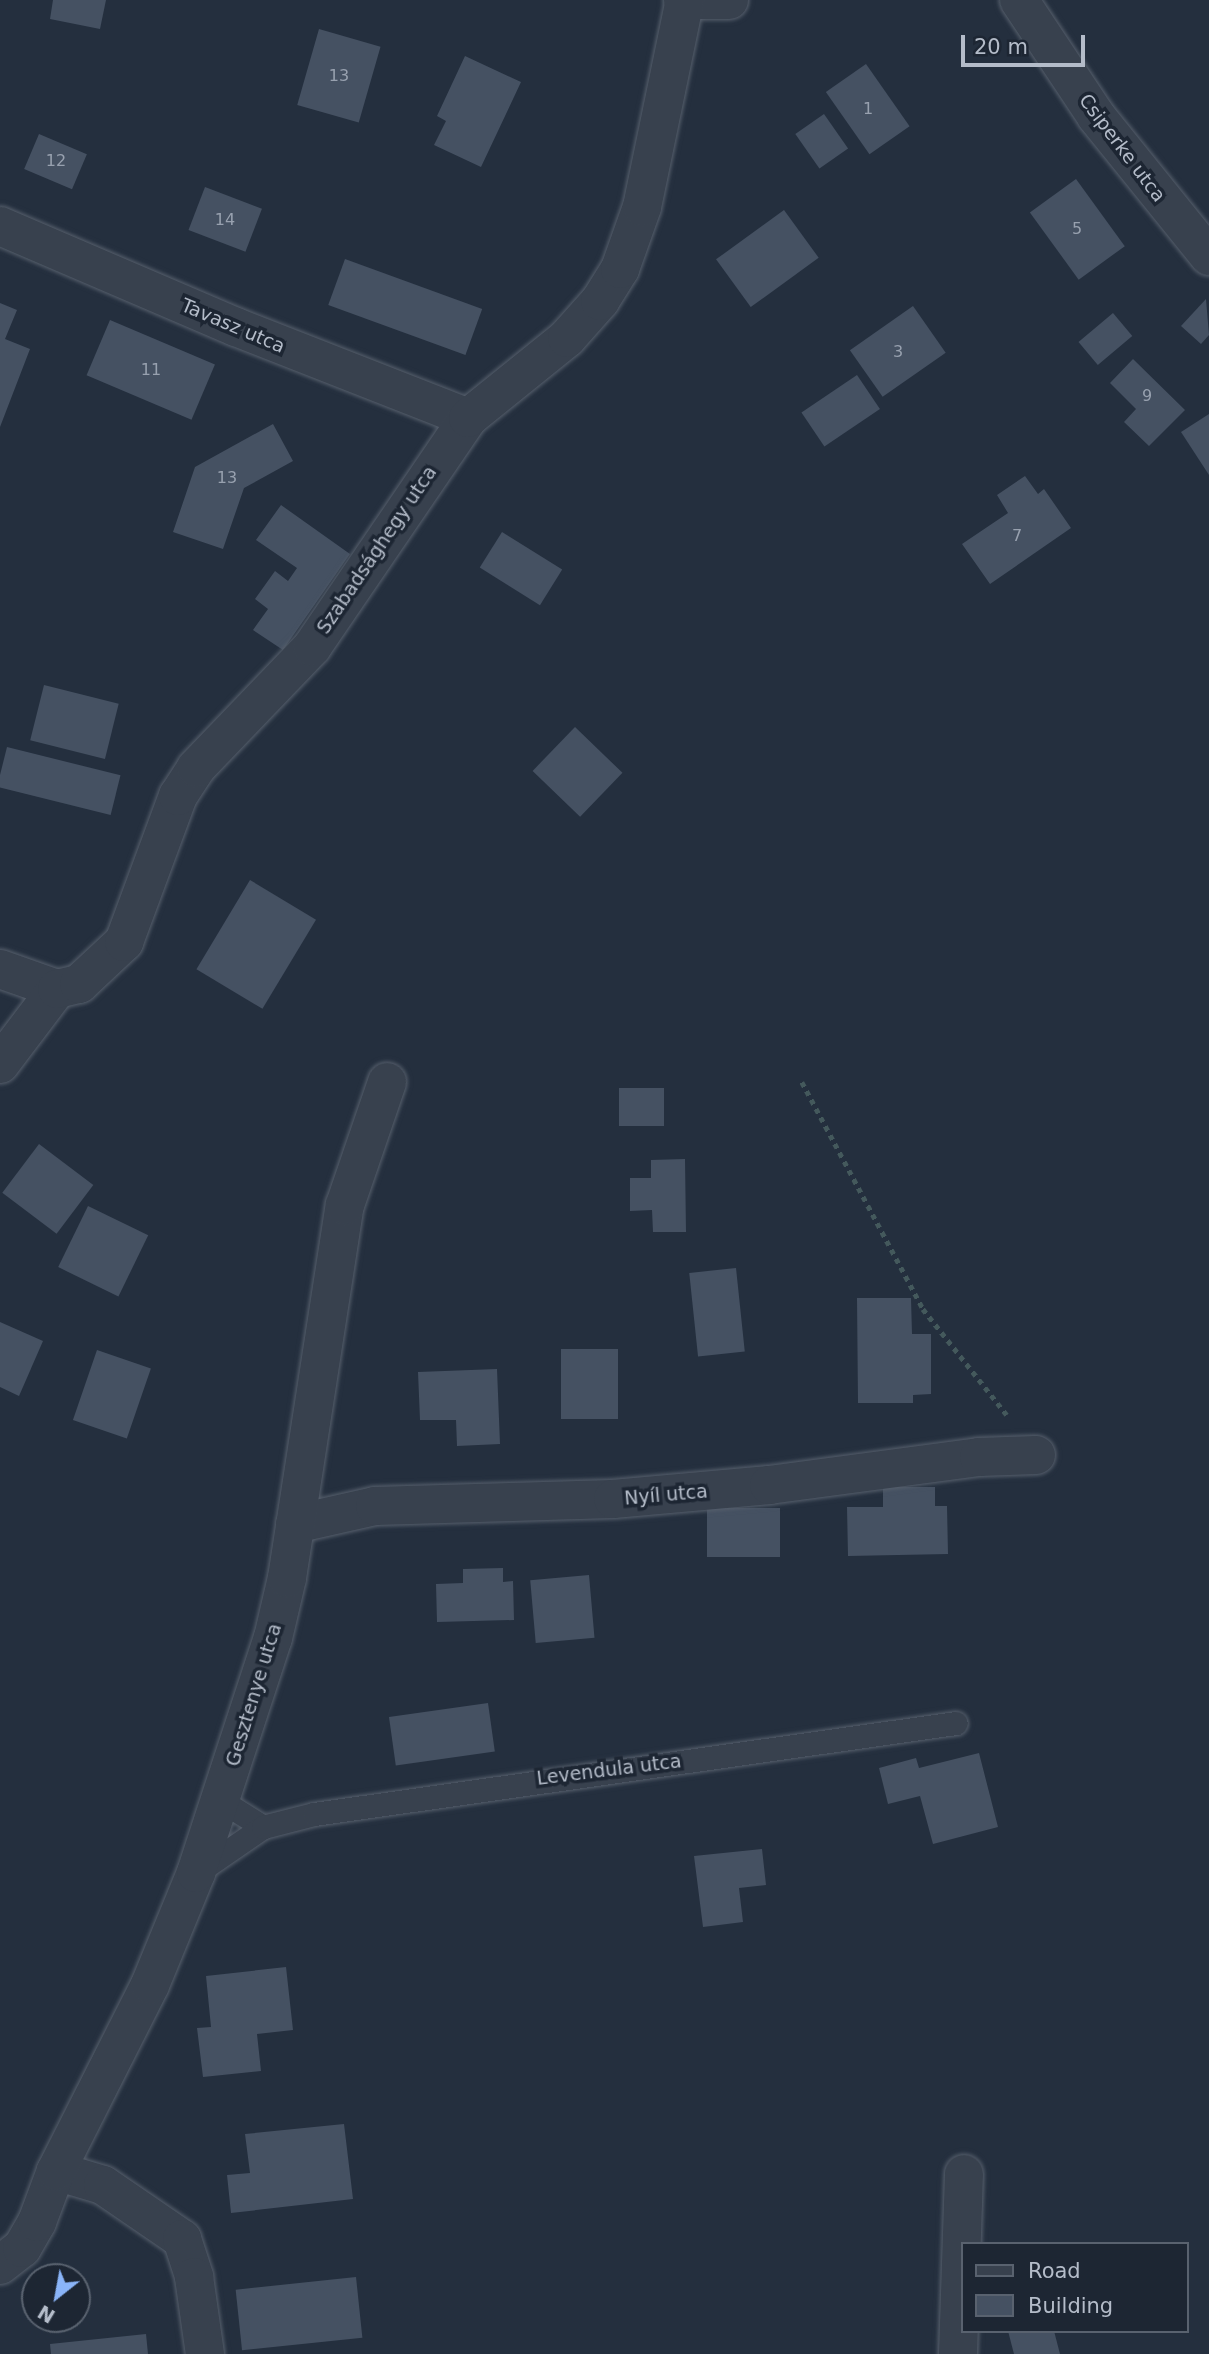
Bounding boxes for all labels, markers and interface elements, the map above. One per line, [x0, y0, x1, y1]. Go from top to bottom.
scale bar [964, 21, 1088, 65]
text: 20 m [974, 35, 1028, 59]
house number: 13 [329, 66, 349, 86]
street label: Csiperke utca [1074, 89, 1170, 207]
house number: 1 [863, 99, 873, 119]
house number: 12 [46, 151, 66, 171]
house number: 14 [215, 210, 235, 230]
house number: 5 [1072, 219, 1082, 239]
street label: Tavasz utca [178, 294, 288, 358]
house number: 3 [893, 342, 903, 362]
house number: 11 [141, 360, 161, 380]
house number: 9 [1142, 386, 1152, 406]
street label: Szabadsághegy utca [312, 462, 442, 638]
house number: 13 [217, 468, 237, 488]
house number: 7 [1012, 526, 1022, 546]
street label: Nyíl utca [623, 1480, 709, 1510]
street label: Gesztenye utca [221, 1621, 287, 1769]
street label: Levendula utca [535, 1750, 683, 1790]
legend [960, 2242, 1188, 2333]
text: Road [1028, 2259, 1081, 2283]
north arrow [21, 2263, 91, 2333]
text: Building [1028, 2294, 1113, 2318]
text: N [34, 2301, 59, 2328]

